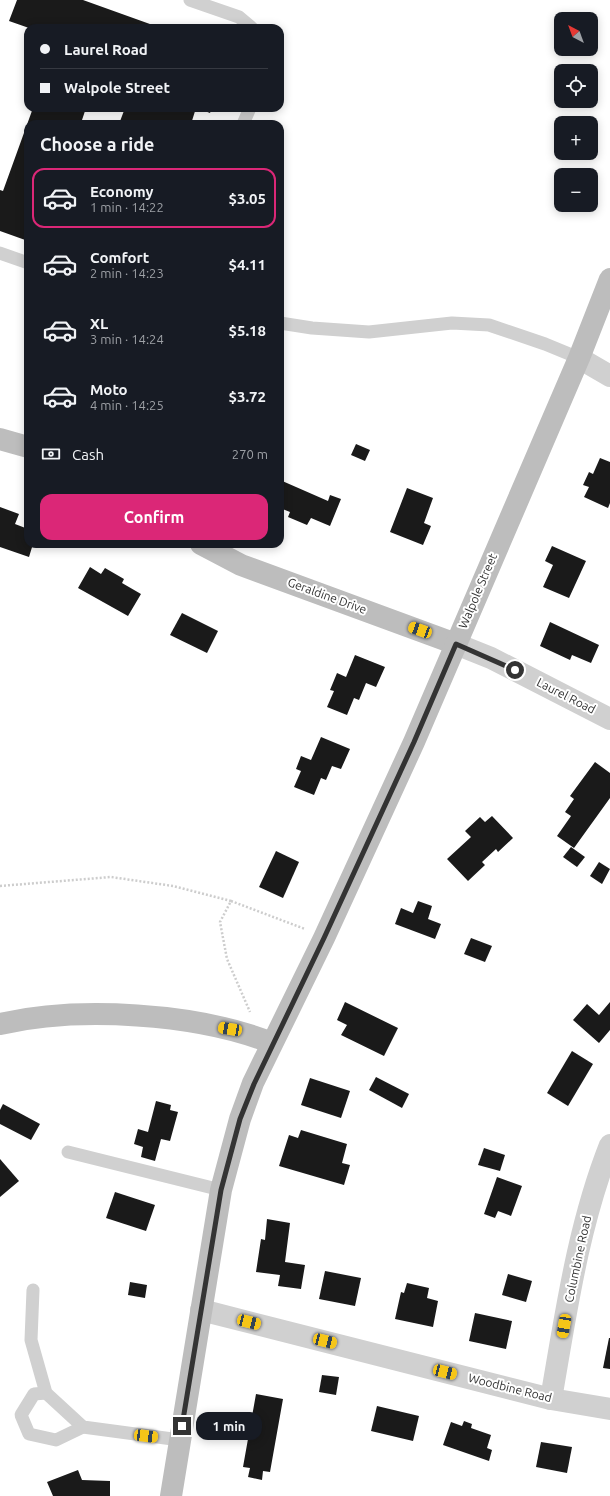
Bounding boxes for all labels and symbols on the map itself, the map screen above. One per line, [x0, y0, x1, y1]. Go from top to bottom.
north arrow [554, 12, 598, 56]
street label: Walpole Street [456, 551, 499, 630]
street label: Geraldine Drive [286, 575, 368, 616]
car [407, 620, 433, 640]
route start [506, 661, 524, 679]
street label: Laurel Road [535, 675, 598, 716]
car [217, 1021, 243, 1037]
street label: Columbine Road [562, 1214, 593, 1304]
car [236, 1313, 262, 1331]
car [556, 1313, 572, 1339]
car [312, 1332, 338, 1350]
car [432, 1363, 458, 1381]
street label: Woodbine Road [467, 1371, 553, 1404]
callout: 1 min [196, 1412, 262, 1440]
route end [173, 1417, 191, 1435]
car [133, 1429, 159, 1443]

